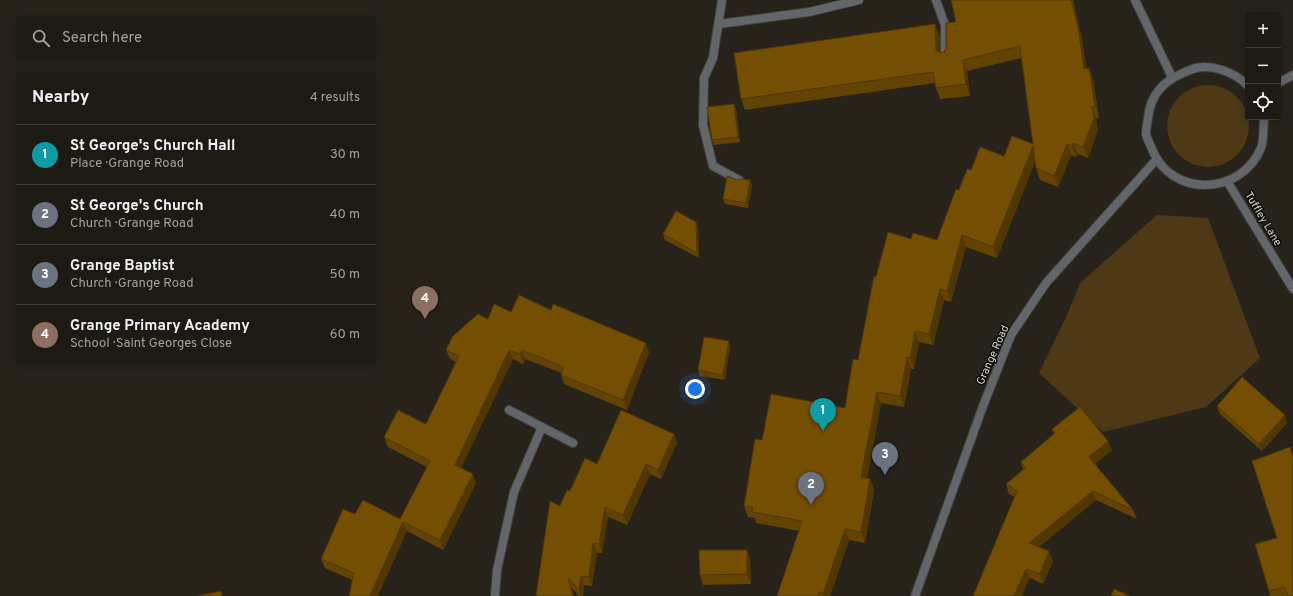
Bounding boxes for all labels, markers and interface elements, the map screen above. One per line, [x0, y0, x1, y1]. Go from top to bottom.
map controls [1245, 12, 1281, 120]
button: + [1245, 12, 1281, 48]
search box [16, 16, 376, 60]
icon: search [30, 27, 52, 49]
text: Search here [62, 29, 142, 48]
button: − [1245, 48, 1281, 84]
button: locate [1245, 84, 1281, 120]
text: Nearby [32, 87, 89, 109]
text: 4 results [310, 90, 360, 106]
text: St George's Church Hall [70, 137, 235, 156]
text: 1 [42, 147, 48, 163]
text: 30 m [330, 147, 360, 163]
text: Place · Grange Road [70, 156, 184, 172]
street label: Tuffley Lane [1241, 189, 1285, 249]
text: St George's Church [70, 197, 204, 216]
text: 2 [41, 207, 49, 223]
text: 40 m [330, 207, 360, 223]
text: Church · Grange Road [70, 216, 193, 232]
text: Grange Baptist [70, 257, 175, 276]
text: 3 [41, 267, 49, 283]
text: 50 m [330, 267, 360, 283]
text: Church · Grange Road [70, 276, 193, 292]
pin: 4 [412, 286, 438, 319]
text: Grange Primary Academy [70, 317, 250, 336]
street label: Grange Road [974, 323, 1012, 387]
text: 4 [41, 327, 49, 343]
text: 60 m [330, 327, 360, 343]
text: School · Saint Georges Close [70, 336, 232, 352]
your location [685, 379, 705, 399]
pin: 1 [810, 398, 836, 431]
pin: 3 [872, 442, 898, 475]
pin: 2 [798, 472, 824, 505]

